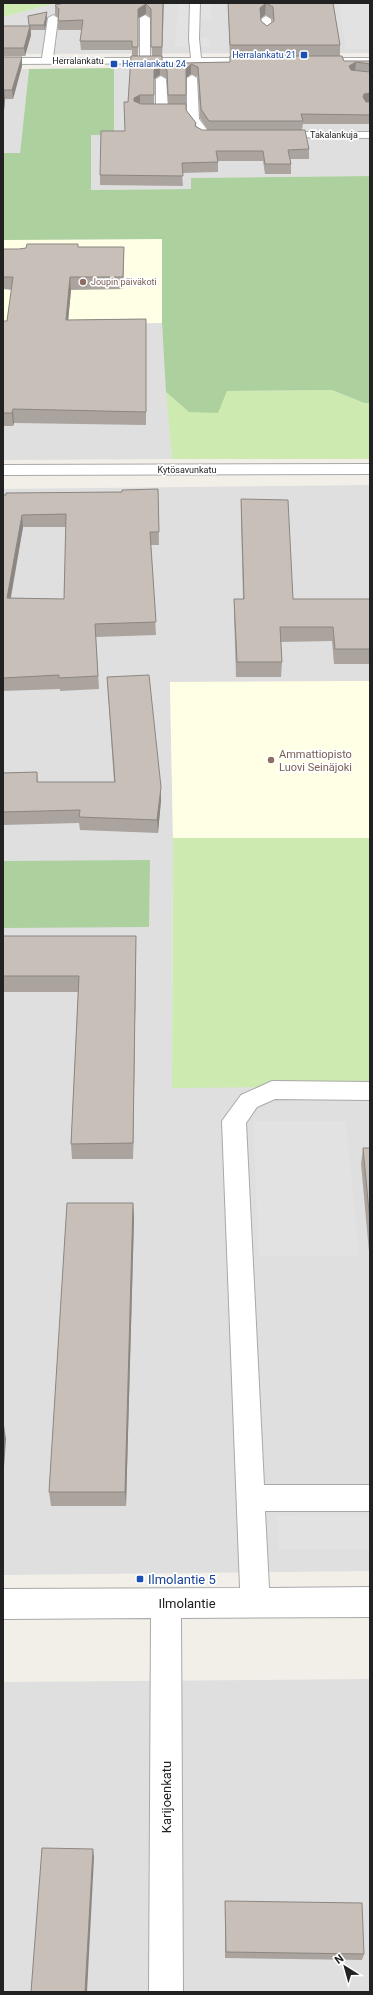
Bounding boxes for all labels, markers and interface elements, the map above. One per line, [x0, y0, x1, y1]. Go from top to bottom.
place label: Herralankatu 21 [232, 50, 296, 60]
marker: Herralankatu 21 [299, 50, 309, 60]
street label: Herralankatu [52, 56, 104, 66]
marker: Herralankatu 24 [109, 59, 119, 69]
place label: Herralankatu 24 [122, 59, 186, 69]
street label: Takalankuja [310, 130, 358, 140]
marker: Joupin päiväkoti [78, 277, 88, 287]
place label: Joupin päiväkoti [91, 277, 157, 287]
street label: Kytösavunkatu [158, 465, 216, 475]
place label: Ammattiopisto Luovi Seinäjoki [279, 748, 352, 774]
marker: Ammattiopisto Luovi Seinäjoki [266, 755, 276, 765]
place label: Ilmolantie 5 [148, 1572, 216, 1587]
marker: Ilmolantie 5 [135, 1574, 145, 1584]
street label: Ilmolantie [158, 1596, 216, 1611]
street label: Karijoenkatu [159, 1761, 174, 1833]
north arrow [325, 1947, 365, 1987]
text: N [332, 1952, 346, 1967]

